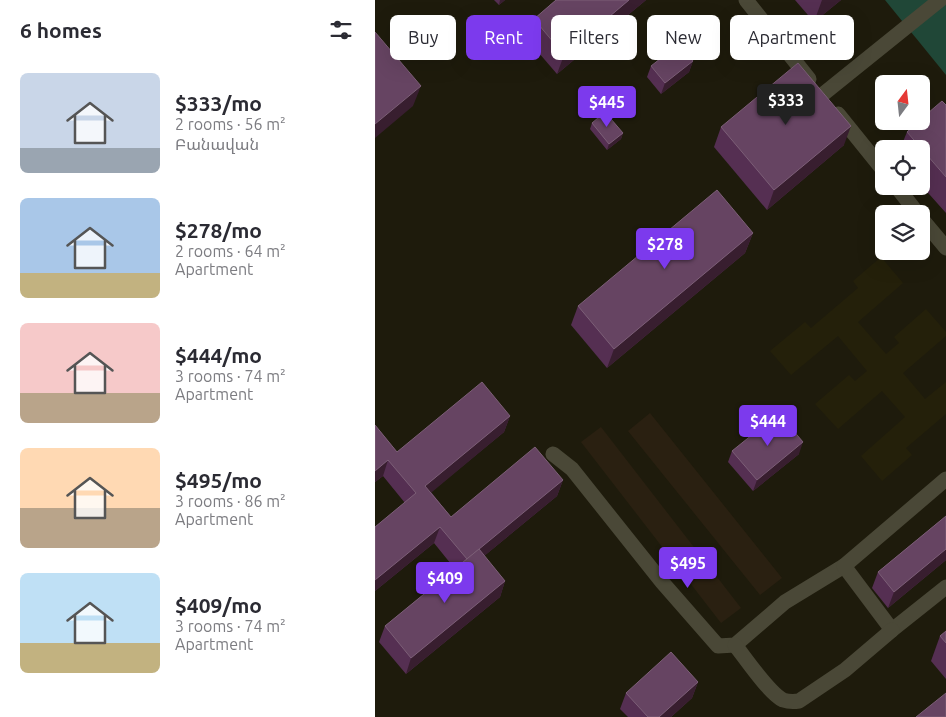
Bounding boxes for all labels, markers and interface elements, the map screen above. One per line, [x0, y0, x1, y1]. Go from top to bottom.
chip: Buy [390, 15, 456, 60]
chip: Rent [466, 15, 541, 60]
chip: Filters [551, 15, 637, 60]
chip: New [647, 15, 720, 60]
chip: Apartment [730, 15, 854, 60]
icon: filters [327, 16, 355, 44]
text: 6 homes [20, 18, 102, 42]
north arrow [875, 75, 930, 130]
map controls [875, 75, 930, 260]
pin: $333 [756, 84, 816, 126]
pin: $445 [577, 86, 637, 128]
text: $333/mo [175, 91, 262, 115]
text: $333 [768, 91, 804, 109]
icon: home [60, 93, 120, 153]
text: $445 [589, 93, 625, 111]
text: 2 rooms · 56 m² [175, 115, 286, 133]
text: Բանավան [175, 135, 259, 153]
button: locate [875, 140, 930, 195]
button: layers [875, 205, 930, 260]
icon: home [60, 218, 120, 278]
text: $278/mo [175, 218, 262, 242]
pin: $278 [635, 228, 695, 270]
text: $278 [647, 235, 683, 253]
text: 2 rooms · 64 m² [175, 242, 286, 260]
text: Apartment [175, 260, 253, 278]
icon: home [60, 343, 120, 403]
text: $444/mo [175, 343, 262, 367]
text: 3 rooms · 74 m² [175, 367, 286, 385]
text: Apartment [175, 385, 253, 403]
pin: $444 [738, 404, 798, 447]
text: $444 [750, 412, 786, 430]
icon: home [60, 468, 120, 528]
text: $495/mo [175, 468, 262, 492]
text: 3 rooms · 86 m² [175, 492, 286, 510]
text: Apartment [175, 510, 253, 528]
pin: $495 [658, 546, 718, 589]
text: $495 [670, 554, 706, 572]
pin: $409 [415, 562, 475, 604]
text: $409 [427, 569, 463, 587]
icon: home [60, 593, 120, 653]
text: $409/mo [175, 593, 262, 617]
text: 3 rooms · 74 m² [175, 617, 286, 635]
text: Apartment [175, 635, 253, 653]

